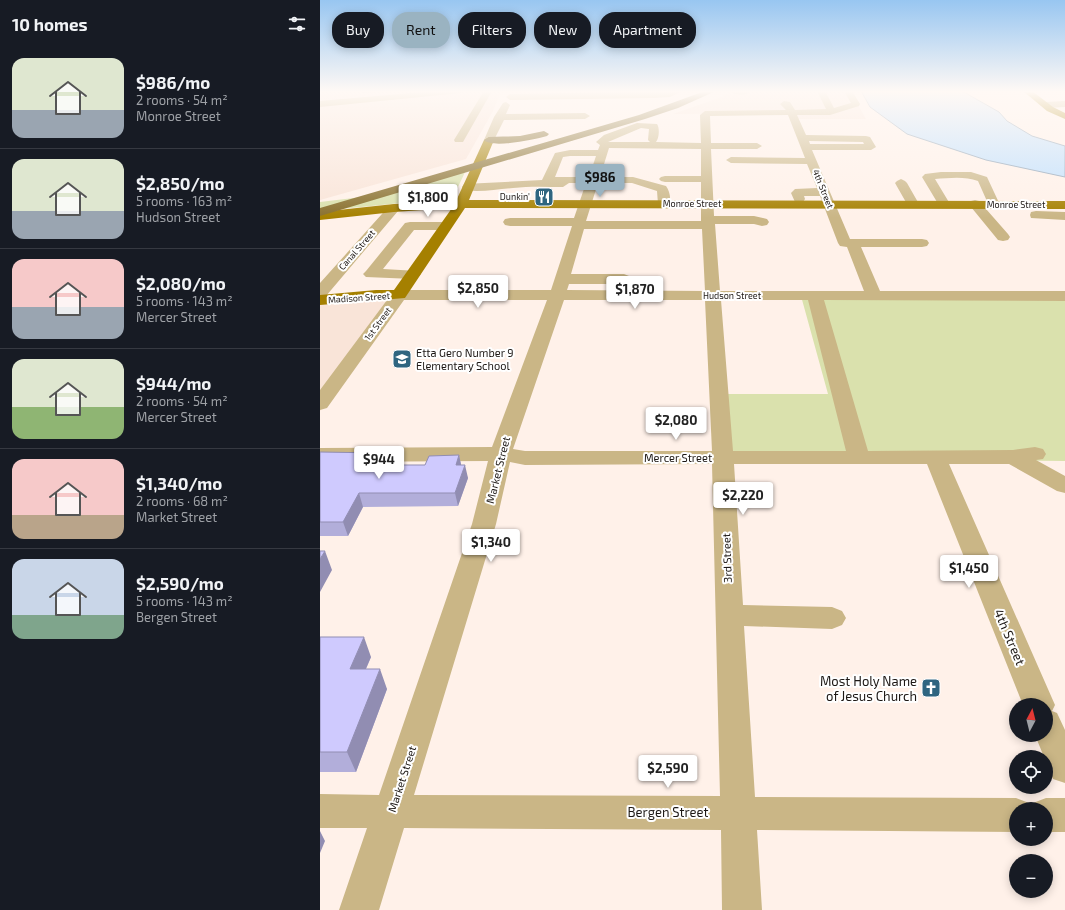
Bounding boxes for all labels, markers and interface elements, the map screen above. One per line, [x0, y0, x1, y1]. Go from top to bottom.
chip: Buy [332, 12, 384, 48]
chip: Rent [392, 12, 450, 48]
chip: Filters [458, 12, 526, 48]
chip: New [534, 12, 591, 48]
chip: Apartment [599, 12, 696, 48]
icon: filters [286, 13, 308, 35]
text: 10 homes [12, 14, 88, 34]
text: $986/mo [136, 72, 210, 92]
icon: home [44, 74, 92, 122]
text: 2 rooms · 54 m² [136, 92, 228, 108]
text: Monroe Street [136, 108, 221, 124]
pin: $986 [576, 164, 624, 198]
street label: 4th Street [811, 168, 836, 211]
text: $986 [585, 169, 615, 185]
text: $2,850/mo [136, 173, 224, 193]
icon: home [44, 175, 92, 223]
pin: $1,800 [395, 184, 461, 218]
restaurant icon: Dunkin' [533, 186, 555, 208]
text: $1,800 [408, 189, 448, 205]
place label: Dunkin' [500, 191, 530, 202]
text: 5 rooms · 163 m² [136, 193, 232, 209]
street label: Monroe Street [663, 198, 722, 209]
street label: Monroe Street [987, 199, 1046, 210]
text: Hudson Street [136, 209, 220, 225]
street label: Canal Street [336, 227, 377, 272]
text: $2,080/mo [136, 273, 226, 293]
icon: home [44, 275, 92, 323]
pin: $2,850 [445, 275, 511, 309]
pin: $1,870 [602, 276, 668, 310]
text: $2,850 [457, 280, 499, 296]
text: $1,870 [615, 281, 655, 297]
street label: Madison Street [328, 290, 391, 305]
street label: Hudson Street [703, 290, 762, 301]
text: 5 rooms · 143 m² [136, 293, 233, 309]
street label: 1st Street [362, 304, 394, 343]
text: Mercer Street [136, 309, 217, 325]
place label: Etta Gero Number 9 Elementary School [416, 346, 514, 372]
school or university icon: Etta Gero Number 9 Elementary School [391, 348, 413, 370]
text: $944/mo [136, 373, 211, 393]
icon: home [44, 375, 92, 423]
text: 2 rooms · 54 m² [136, 393, 228, 409]
pin: $2,080 [643, 407, 709, 441]
text: Mercer Street [136, 409, 217, 425]
text: $2,080 [655, 412, 697, 428]
street label: Market Street [483, 435, 512, 505]
pin: $944 [355, 446, 403, 480]
text: $944 [363, 451, 395, 467]
street label: Mercer Street [644, 451, 712, 464]
text: $1,340/mo [136, 473, 222, 493]
icon: home [44, 475, 92, 523]
pin: $2,220 [710, 482, 776, 516]
text: $2,220 [722, 487, 764, 503]
text: 2 rooms · 68 m² [136, 493, 228, 509]
text: Market Street [136, 509, 217, 525]
pin: $1,340 [458, 529, 524, 563]
street label: 3rd Street [719, 533, 734, 583]
text: $1,340 [471, 534, 511, 550]
pin: $1,450 [936, 555, 1002, 589]
text: $1,450 [949, 560, 989, 576]
text: $2,590/mo [136, 573, 224, 593]
icon: home [44, 575, 92, 623]
text: 5 rooms · 143 m² [136, 593, 233, 609]
street label: 4th Street [991, 606, 1029, 668]
text: Bergen Street [136, 609, 217, 625]
place label: Most Holy Name of Jesus Church [820, 673, 917, 704]
church icon: Most Holy Name of Jesus Church [920, 677, 942, 699]
north arrow [1009, 698, 1053, 742]
map controls [1009, 698, 1053, 898]
street label: Market Street [385, 744, 418, 814]
button: locate [1009, 750, 1053, 794]
pin: $2,590 [635, 755, 701, 789]
text: $2,590 [647, 760, 689, 776]
button: + [1009, 802, 1053, 846]
street label: Bergen Street [628, 804, 709, 820]
button: − [1009, 854, 1053, 898]

